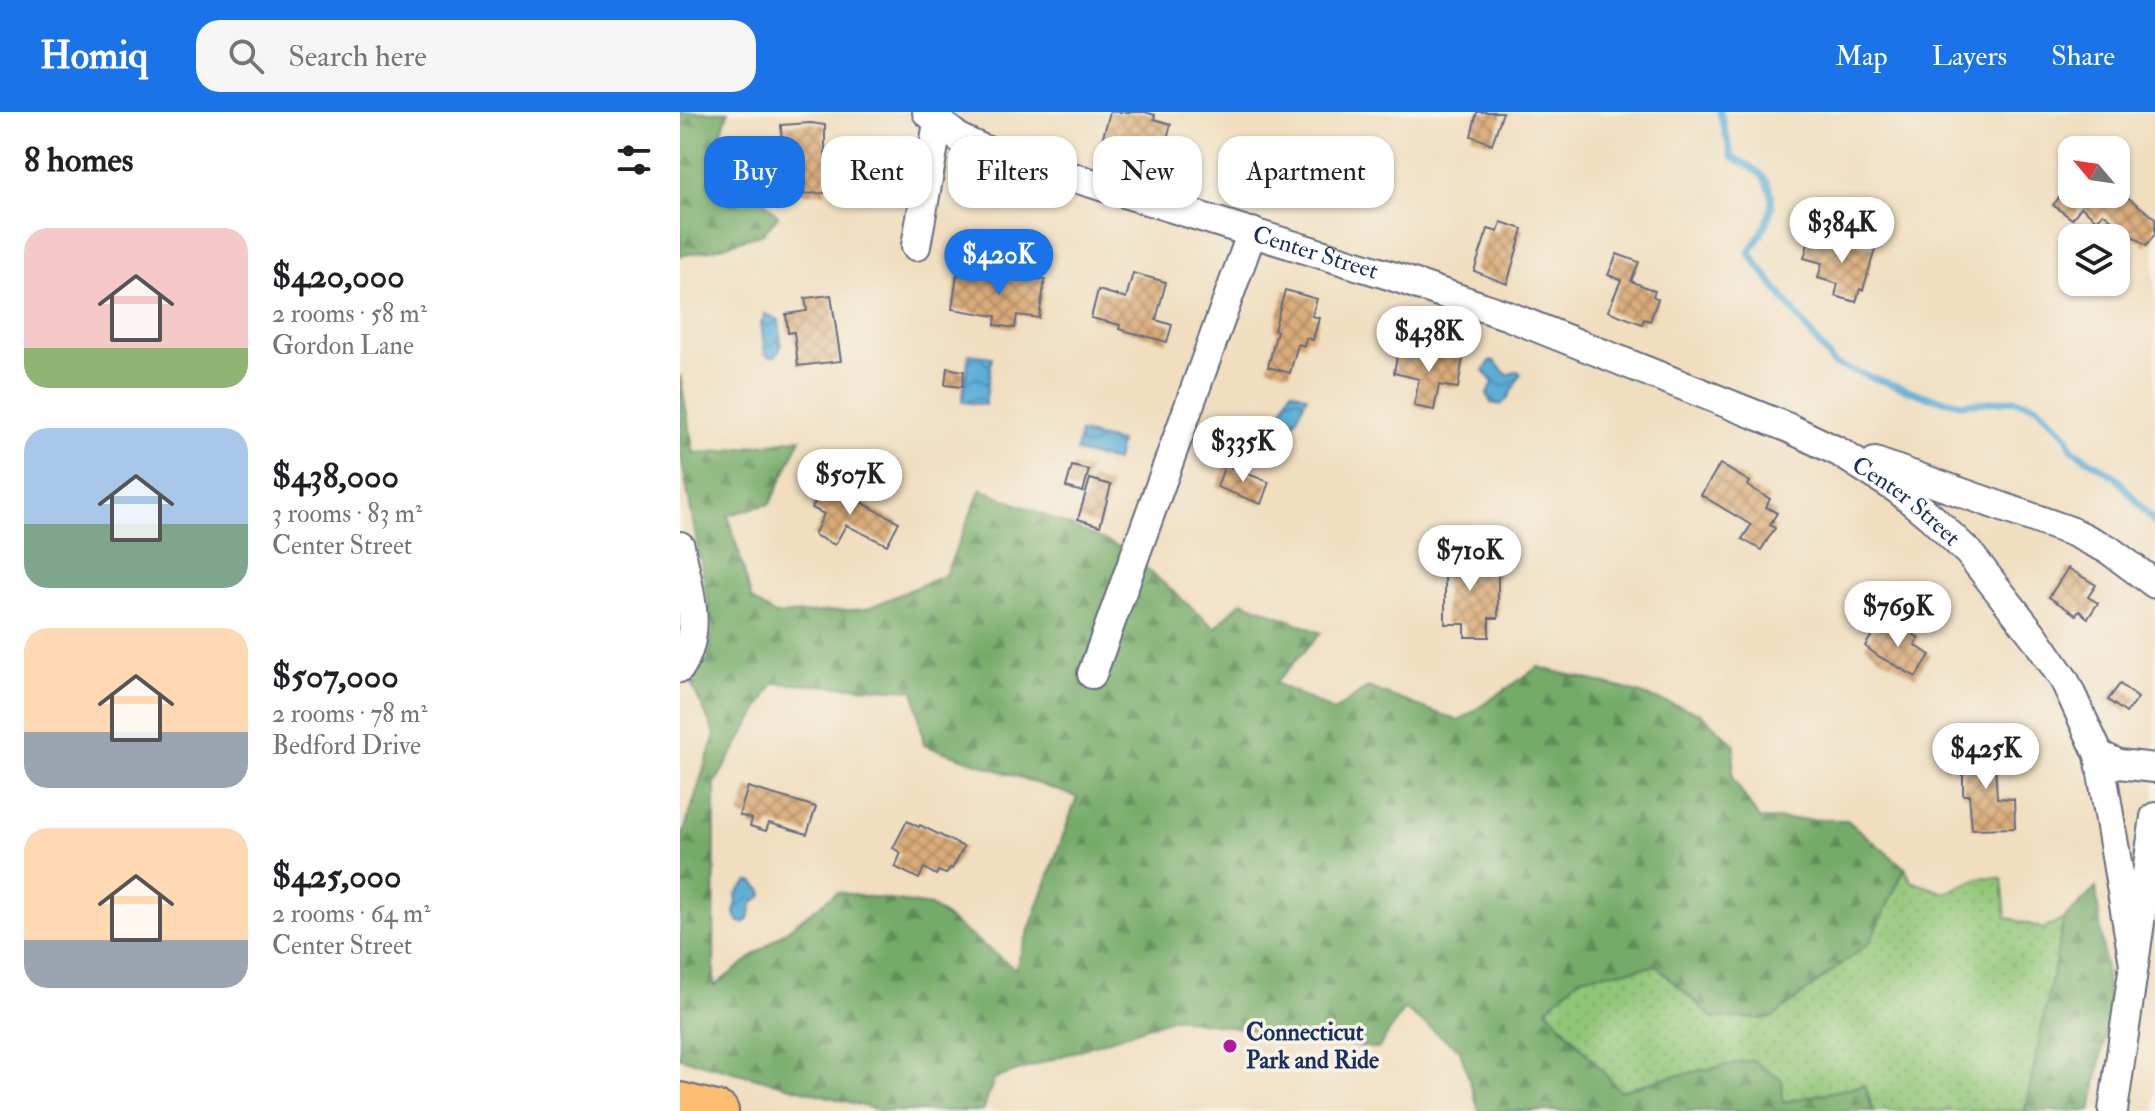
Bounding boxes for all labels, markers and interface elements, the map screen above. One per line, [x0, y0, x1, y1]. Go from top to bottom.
search box [196, 20, 756, 92]
text: Homiq [40, 32, 148, 80]
icon: search [224, 34, 268, 78]
text: Search here [288, 38, 427, 75]
text: Map [1835, 39, 1888, 74]
text: Layers [1932, 39, 2007, 74]
text: Share [2051, 39, 2115, 74]
chip: Buy [704, 136, 805, 208]
chip: Rent [821, 136, 932, 208]
chip: Filters [948, 136, 1077, 208]
chip: New [1093, 136, 1202, 208]
chip: Apartment [1218, 136, 1394, 208]
north arrow [2058, 136, 2130, 208]
map controls [2058, 136, 2130, 296]
icon: filters [612, 138, 656, 182]
text: 8 homes [24, 139, 133, 182]
pin: $384K [1786, 197, 1898, 265]
text: $384K [1807, 207, 1877, 239]
street label: Center Street [1249, 219, 1382, 287]
button: layers [2058, 224, 2130, 296]
pin: $420K [943, 229, 1055, 297]
text: $420K [962, 239, 1036, 271]
text: $420,000 [272, 255, 405, 298]
icon: home [88, 260, 184, 356]
text: 2 rooms · 58 m² [272, 298, 427, 330]
pin: $438K [1373, 306, 1485, 374]
text: $438K [1394, 316, 1464, 348]
text: Gordon Lane [272, 330, 414, 362]
pin: $335K [1187, 416, 1299, 484]
text: $335K [1211, 426, 1275, 458]
pin: $507K [794, 449, 906, 517]
street label: Center Street [1846, 449, 1967, 553]
text: $438,000 [272, 455, 399, 498]
text: $507K [815, 459, 885, 491]
icon: home [88, 460, 184, 556]
text: 3 rooms · 83 m² [272, 498, 422, 530]
pin: $710K [1414, 525, 1526, 593]
text: Center Street [272, 530, 412, 562]
text: $710K [1436, 535, 1504, 567]
pin: $769K [1842, 581, 1954, 649]
text: $769K [1862, 591, 1934, 623]
text: $507,000 [272, 655, 399, 698]
icon: home [88, 660, 184, 756]
text: 2 rooms · 78 m² [272, 698, 428, 730]
pin: $425K [1930, 723, 2042, 791]
text: Bedford Drive [272, 730, 421, 762]
text: $425K [1950, 733, 2022, 765]
text: $425,000 [272, 855, 401, 898]
icon: home [88, 860, 184, 956]
text: 2 rooms · 64 m² [272, 898, 431, 930]
text: Center Street [272, 930, 412, 962]
place label: Connecticut Park and Ride [1246, 1017, 1379, 1076]
marker: Connecticut Park and Ride [1221, 1037, 1239, 1055]

